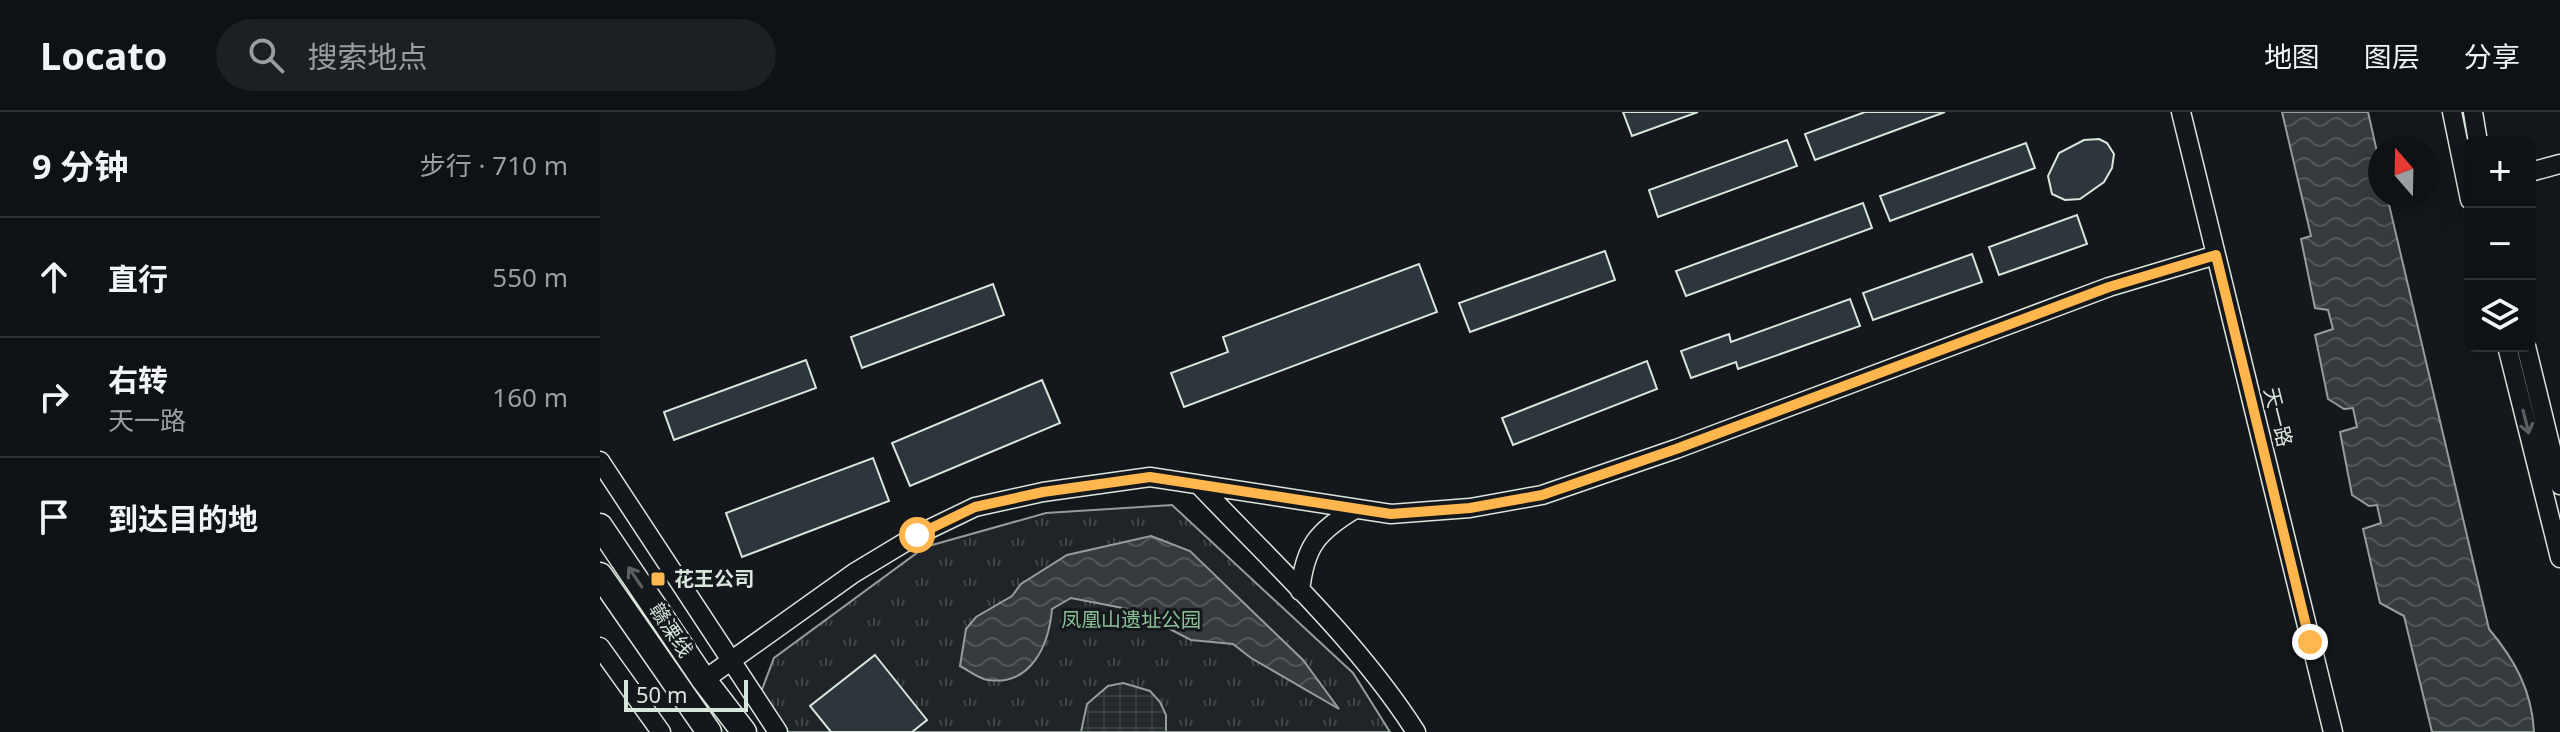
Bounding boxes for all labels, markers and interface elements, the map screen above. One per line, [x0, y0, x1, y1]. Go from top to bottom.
search box [216, 19, 776, 91]
text: Locato [40, 29, 168, 81]
icon: search [244, 33, 288, 77]
text: 搜索地点 [308, 36, 428, 77]
text: 地图 [2264, 37, 2320, 75]
text: 图层 [2364, 37, 2420, 75]
text: 分享 [2464, 37, 2520, 75]
north arrow [2368, 136, 2440, 208]
map controls [2464, 136, 2536, 352]
button: + [2464, 136, 2536, 208]
text: 9 分钟 [32, 143, 128, 189]
text: 步行 · 710 m [420, 147, 568, 183]
button: − [2464, 208, 2536, 280]
icon: ahead [32, 255, 76, 299]
text: 直行 [108, 258, 168, 299]
text: 550 m [492, 259, 568, 295]
button: layers [2464, 280, 2536, 352]
text: 右转 [108, 359, 168, 400]
icon: right [32, 375, 76, 419]
text: 160 m [492, 379, 568, 415]
street label: 天一路 [2258, 385, 2299, 449]
text: 天一路 [108, 402, 186, 438]
one-way arrow [2520, 408, 2535, 434]
icon: arrive [32, 495, 76, 539]
text: 到达目的地 [108, 498, 258, 539]
route start [899, 517, 935, 553]
place label: 花王公司 [674, 565, 754, 592]
one-way arrow [626, 566, 642, 589]
marker: 花王公司 [649, 570, 667, 588]
street label: 赣溧线 [643, 597, 699, 662]
park label: 凤凰山遗址公园 [1061, 606, 1201, 633]
route end [2292, 624, 2328, 660]
scale bar [624, 676, 748, 712]
text: 50 m [636, 679, 687, 709]

